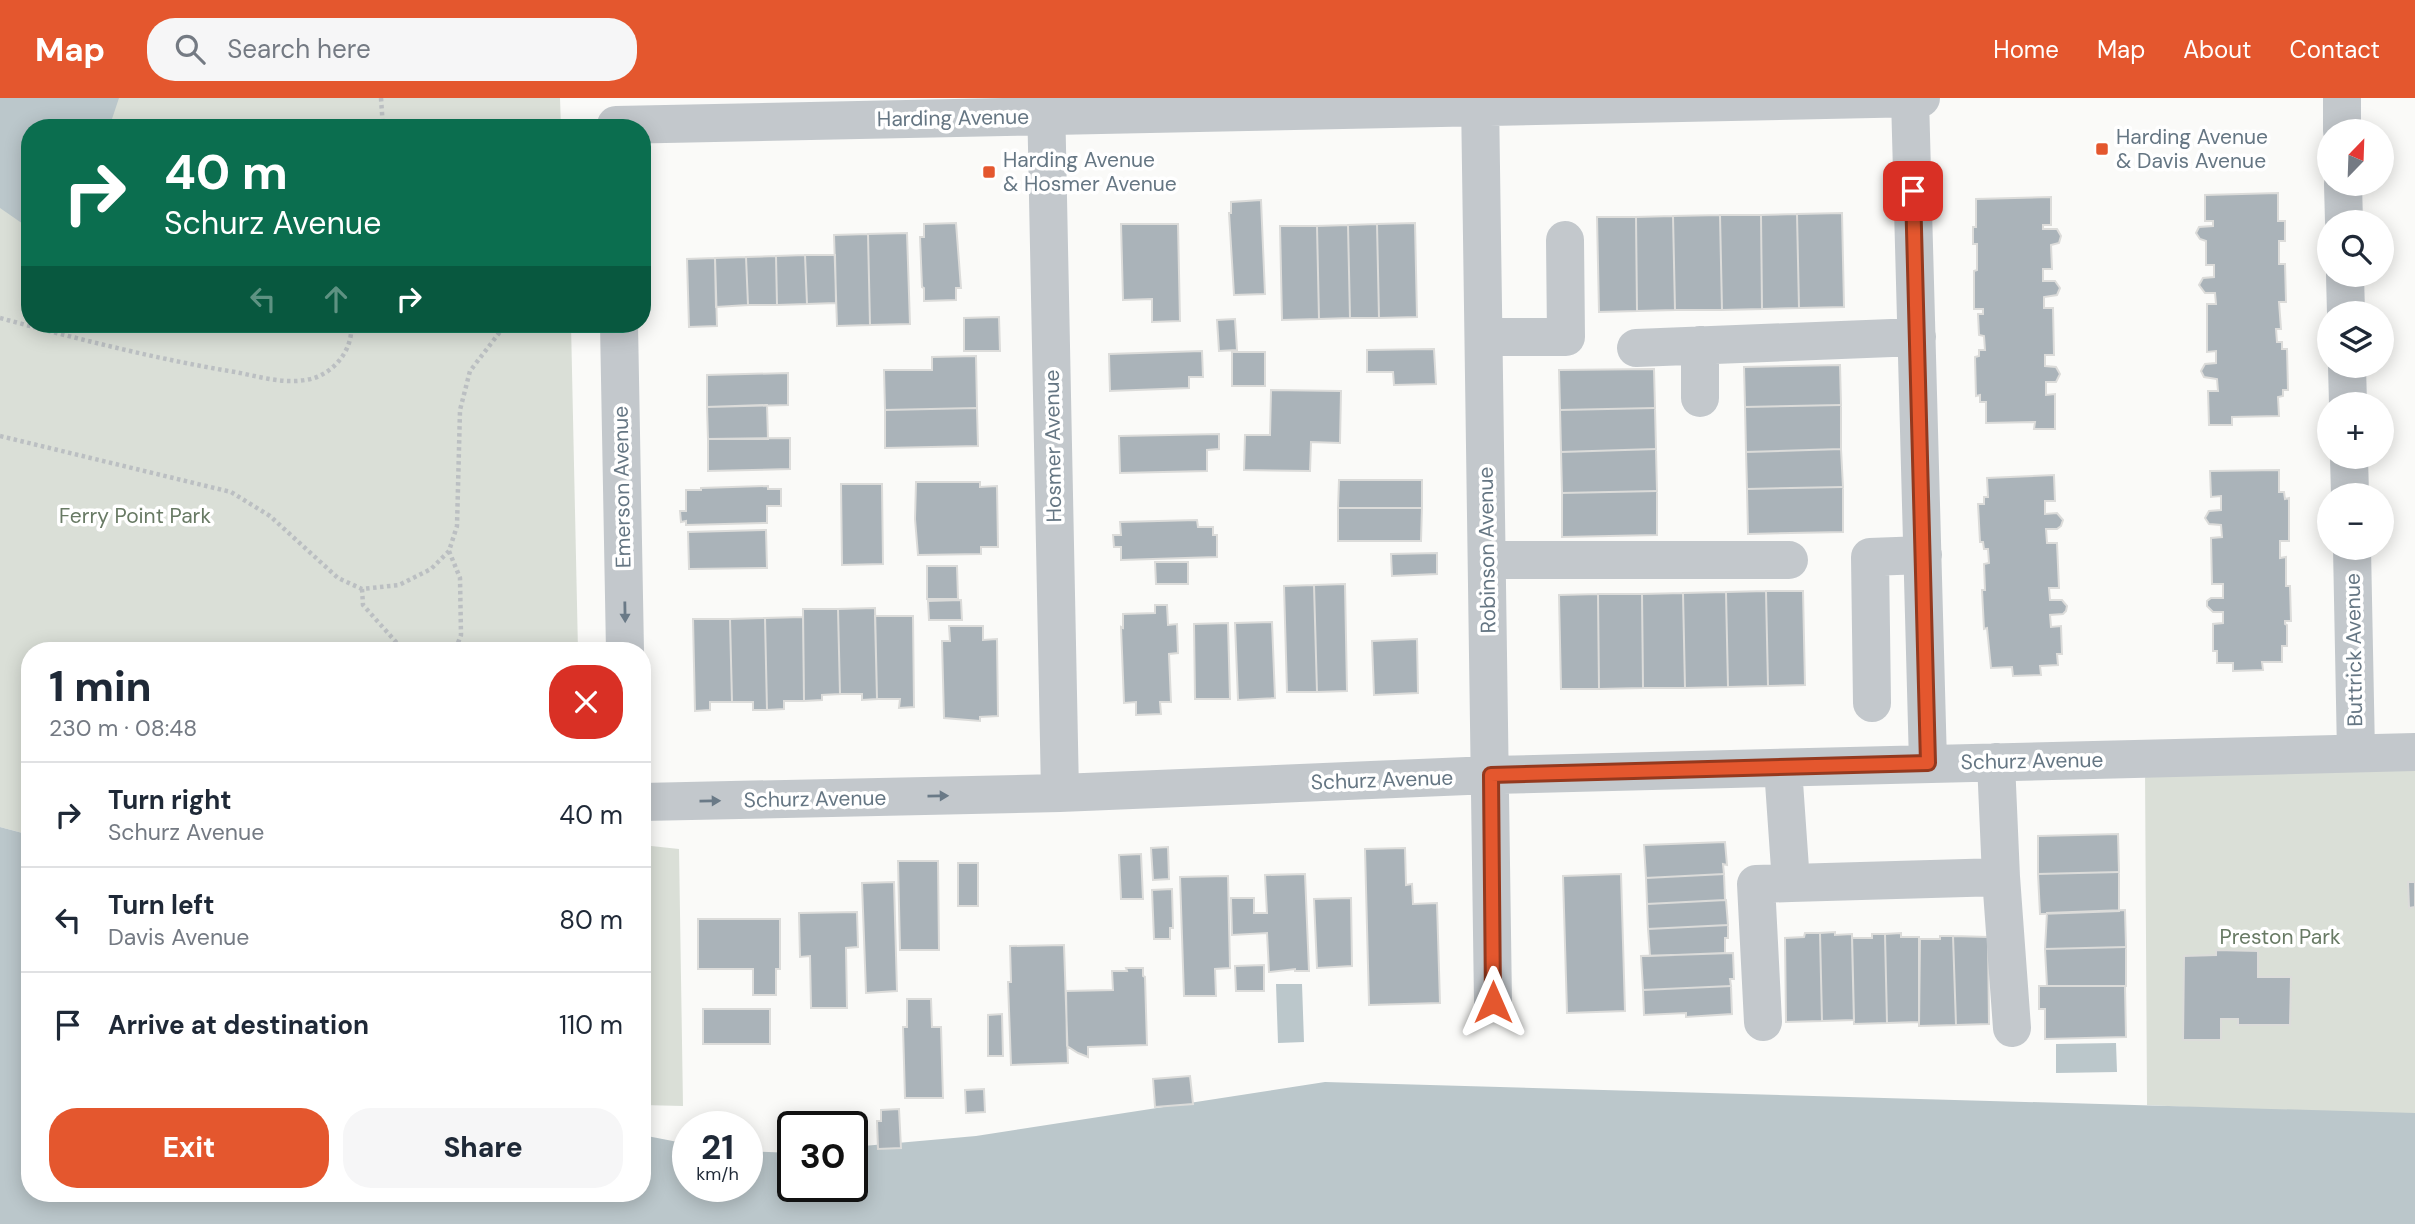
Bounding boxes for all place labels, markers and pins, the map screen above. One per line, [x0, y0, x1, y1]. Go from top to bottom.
place label: Harding Avenue & Davis Avenue [2116, 123, 2268, 175]
marker: Harding Avenue & Davis Avenue [2094, 141, 2110, 157]
place label: Harding Avenue & Hosmer Avenue [1003, 146, 1177, 198]
pin [1883, 161, 1943, 221]
marker: Harding Avenue & Hosmer Avenue [981, 164, 997, 180]

